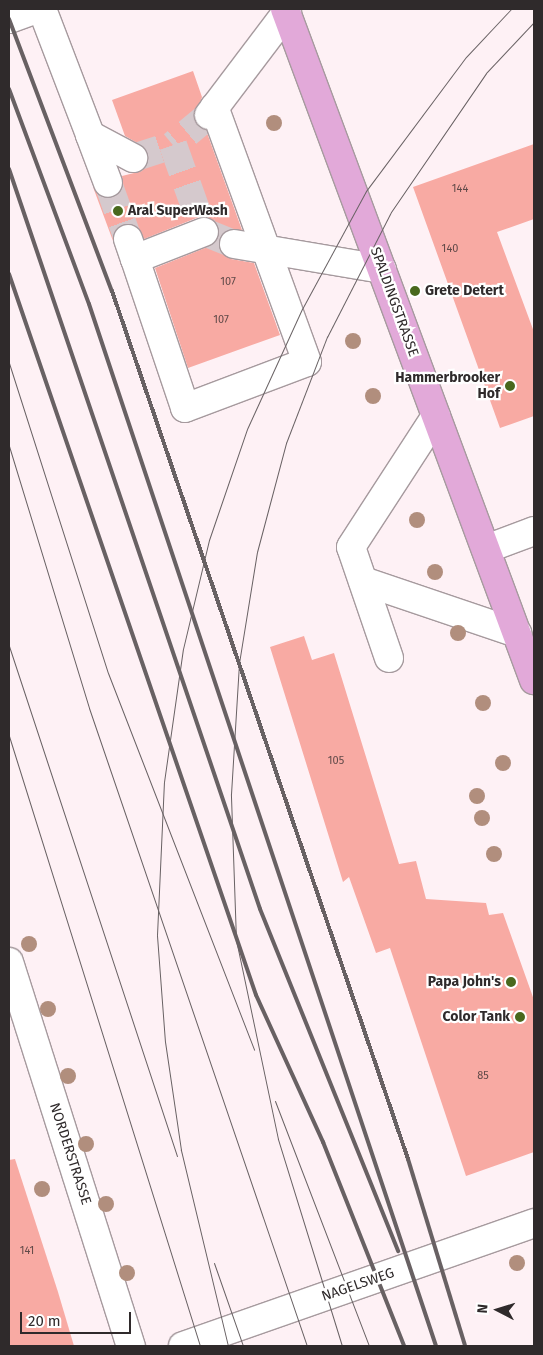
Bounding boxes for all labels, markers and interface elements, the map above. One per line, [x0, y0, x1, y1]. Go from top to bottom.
house number: 144 [452, 182, 468, 196]
place label: Aral SuperWash [128, 203, 228, 219]
marker: Aral SuperWash [112, 205, 124, 217]
house number: 140 [442, 242, 458, 256]
street label: SPALDINGSTRASSE [366, 245, 422, 359]
house number: 107 [220, 275, 236, 289]
place label: Grete Detert [425, 283, 504, 299]
marker: Grete Detert [409, 285, 421, 297]
house number: 107 [213, 313, 229, 327]
place label: Hammerbrooker Hof [395, 370, 500, 402]
marker: Hammerbrooker Hof [504, 380, 516, 392]
house number: 105 [328, 754, 344, 768]
place label: Papa John's [428, 974, 501, 990]
marker: Papa John's [505, 976, 517, 988]
place label: Color Tank [443, 1009, 510, 1025]
marker: Color Tank [514, 1011, 526, 1023]
house number: 85 [477, 1069, 489, 1083]
street label: NORDERSTRASSE [46, 1101, 94, 1207]
house number: 141 [20, 1244, 34, 1258]
street label: NAGELSWEG [319, 1265, 397, 1305]
north arrow [473, 1285, 523, 1335]
scale bar [22, 1302, 134, 1334]
text: N [474, 1303, 491, 1314]
text: 20 m [28, 1312, 61, 1330]

